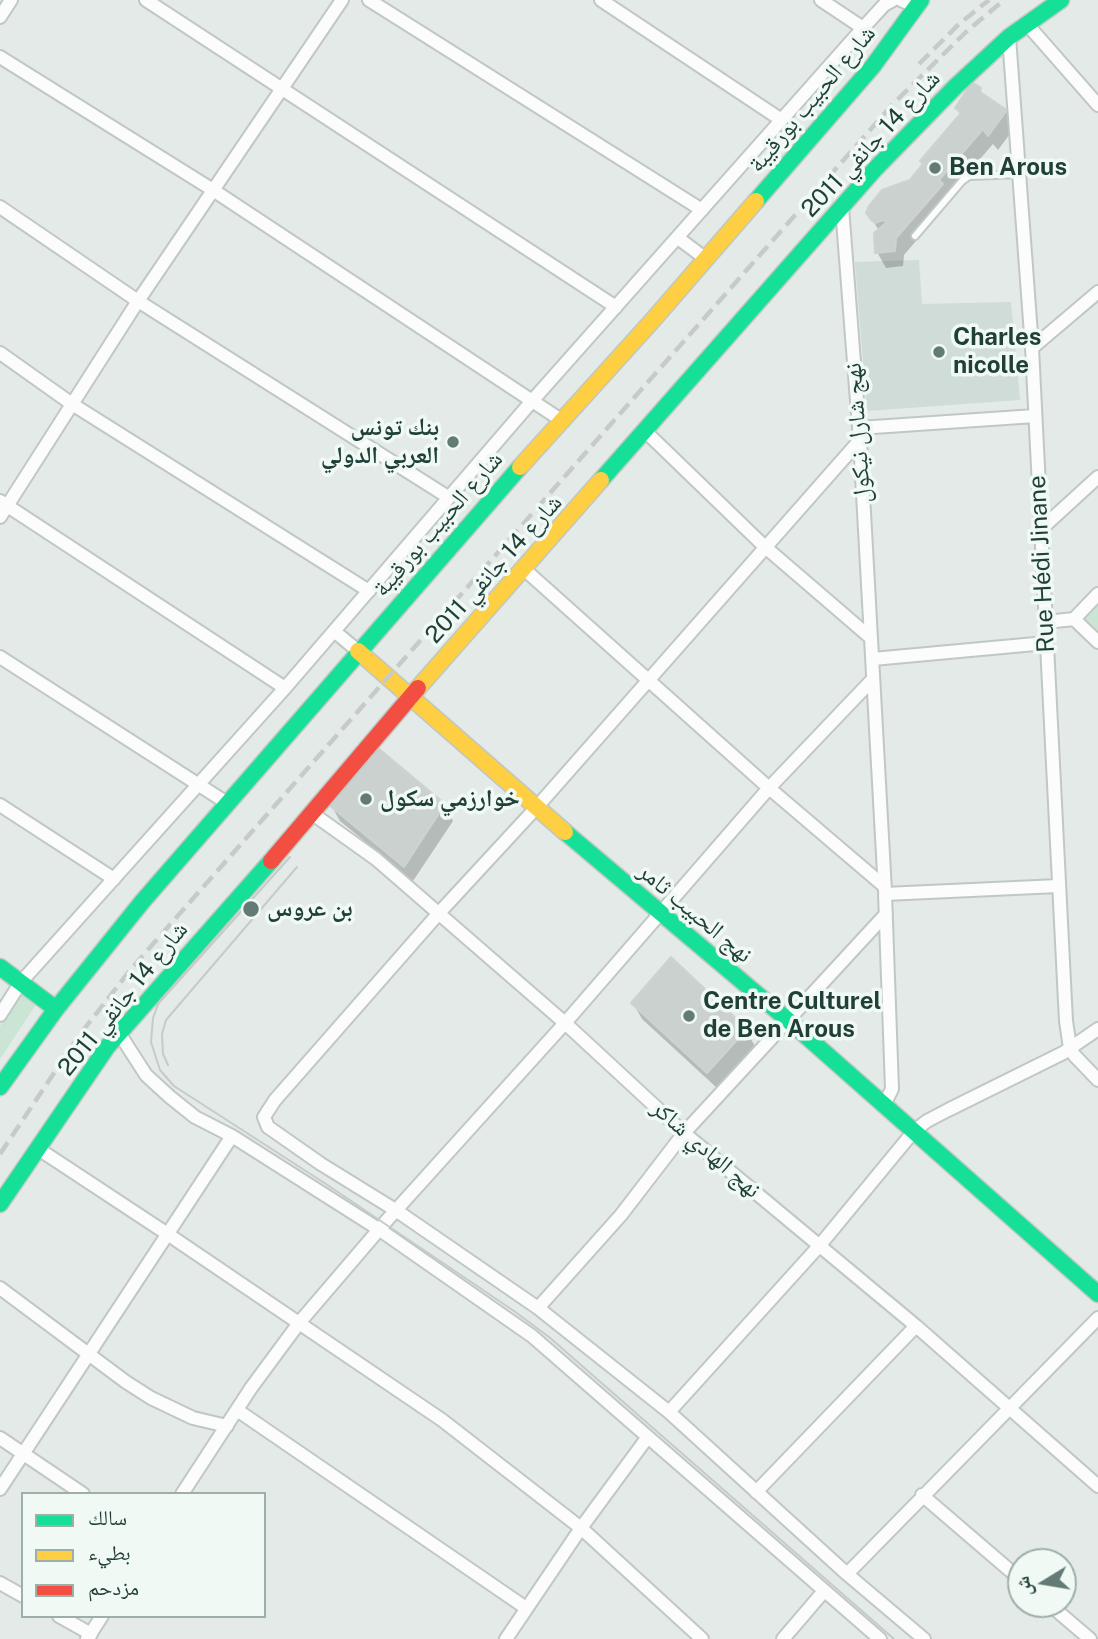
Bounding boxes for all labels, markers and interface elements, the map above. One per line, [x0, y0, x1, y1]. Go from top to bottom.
street label: شارع الحبيب بورقيبة [742, 20, 882, 178]
street label: شارع 14 جانفي 2011 [796, 65, 946, 223]
place label: Ben Arous [949, 154, 1067, 182]
marker: Ben Arous [927, 160, 943, 176]
place label: Charles nicolle [953, 324, 1041, 380]
marker: Charles nicolle [931, 344, 947, 360]
street label: نهج شارل نيكول [839, 362, 877, 504]
place label: بنك تونس العربي الدولي [321, 414, 439, 470]
marker: بنك تونس العربي الدولي [445, 434, 461, 450]
street label: شارع الحبيب بورقيبة [367, 445, 509, 603]
street label: Rue Hédi Jinane [1023, 475, 1061, 653]
street label: شارع 14 جانفي 2011 [420, 489, 568, 649]
place label: خوارزمي سكول [380, 785, 520, 813]
marker: خوارزمي سكول [358, 791, 374, 807]
street label: نهج الحبيب ثامر [632, 857, 758, 969]
place label: بن عروس [267, 895, 353, 923]
marker: بن عروس [241, 899, 261, 919]
street label: شارع 14 جانفي 2011 [52, 916, 194, 1082]
place label: Centre Culturel de Ben Arous [703, 988, 881, 1044]
marker: Centre Culturel de Ben Arous [681, 1008, 697, 1024]
street label: نهج الهادي شاكر [645, 1094, 767, 1204]
legend [21, 1492, 266, 1618]
text: سالك [88, 1505, 127, 1530]
text: بطيء [88, 1540, 131, 1565]
north arrow [1007, 1548, 1077, 1618]
text: مزدحم [88, 1575, 139, 1600]
text: ش [1011, 1575, 1036, 1599]

